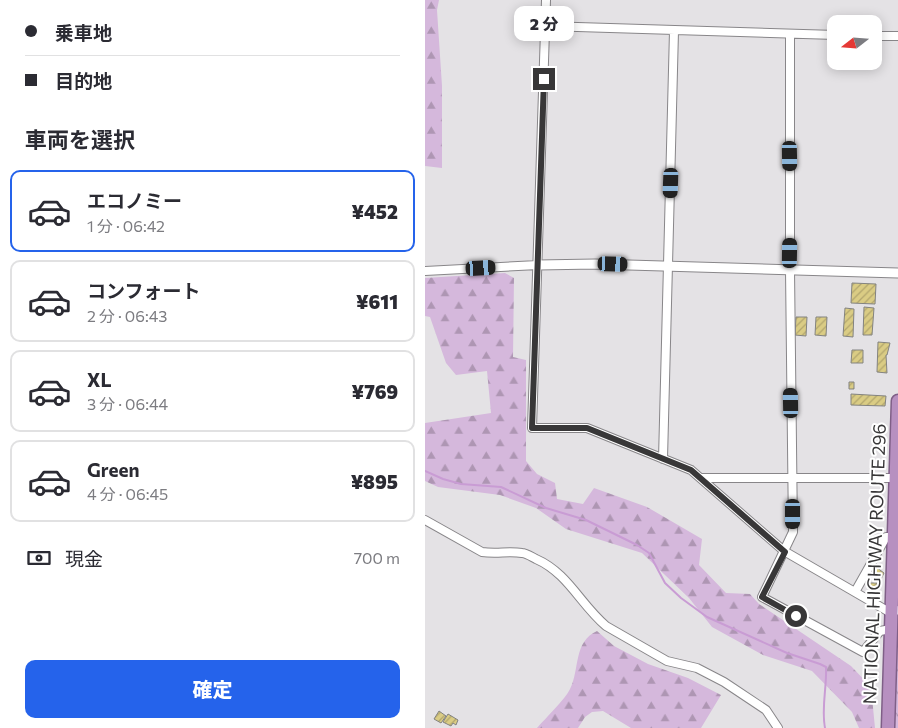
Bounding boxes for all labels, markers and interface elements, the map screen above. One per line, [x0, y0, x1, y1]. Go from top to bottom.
callout: 2 分 [514, 7, 574, 42]
text: 2 分 [530, 14, 558, 33]
north arrow [827, 15, 883, 70]
map controls [827, 15, 882, 70]
text: 乗車地 [55, 21, 112, 44]
route end [533, 68, 555, 90]
text: 目的地 [55, 69, 112, 92]
text: 車両を選択 [25, 126, 135, 153]
car [782, 141, 797, 171]
car [662, 168, 679, 198]
icon: car [27, 189, 72, 234]
text: エコノミー [87, 189, 182, 212]
text: ¥452 [351, 200, 398, 223]
text: 1 分 · 06:42 [87, 216, 165, 235]
car [782, 238, 797, 268]
car [597, 256, 628, 272]
car [465, 260, 496, 276]
icon: car [27, 279, 72, 324]
text: コンフォート [87, 279, 200, 302]
text: ¥611 [356, 290, 398, 313]
text: 2 分 · 06:43 [87, 306, 168, 325]
text: XL [87, 368, 112, 391]
icon: car [27, 369, 72, 414]
text: ¥769 [352, 380, 398, 403]
car [783, 388, 798, 418]
text: 3 分 · 06:44 [87, 394, 168, 413]
street label: NATIONAL HIGHWAY ROUTE 296 [858, 423, 890, 705]
text: Green [87, 458, 139, 481]
icon: car [27, 459, 72, 504]
text: ¥895 [351, 470, 398, 493]
text: 4 分 · 06:45 [87, 484, 168, 503]
car [785, 499, 800, 529]
icon: cash [25, 544, 53, 572]
text: 現金 [65, 547, 103, 570]
text: 700 m [354, 548, 400, 567]
route start [785, 605, 807, 627]
button: 確定 [25, 660, 400, 718]

